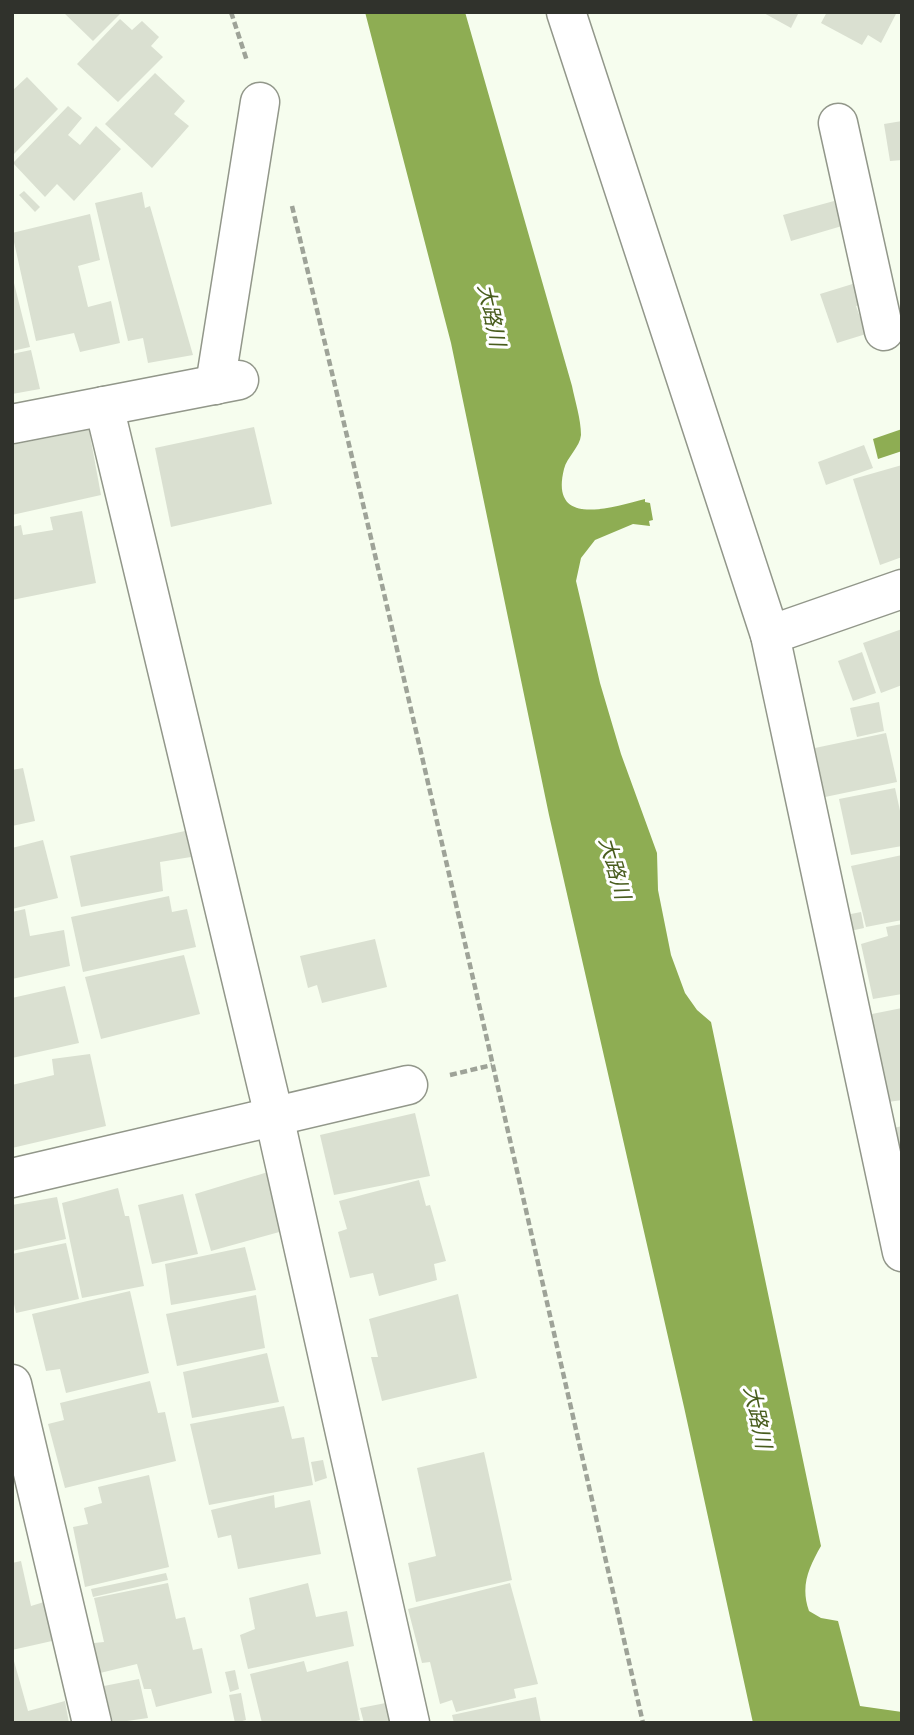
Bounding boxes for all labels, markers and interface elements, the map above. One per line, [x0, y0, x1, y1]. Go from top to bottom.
water label: 大路川 [472, 281, 512, 351]
water label: 大路川 [593, 834, 637, 904]
water label: 大路川 [738, 1383, 778, 1453]

